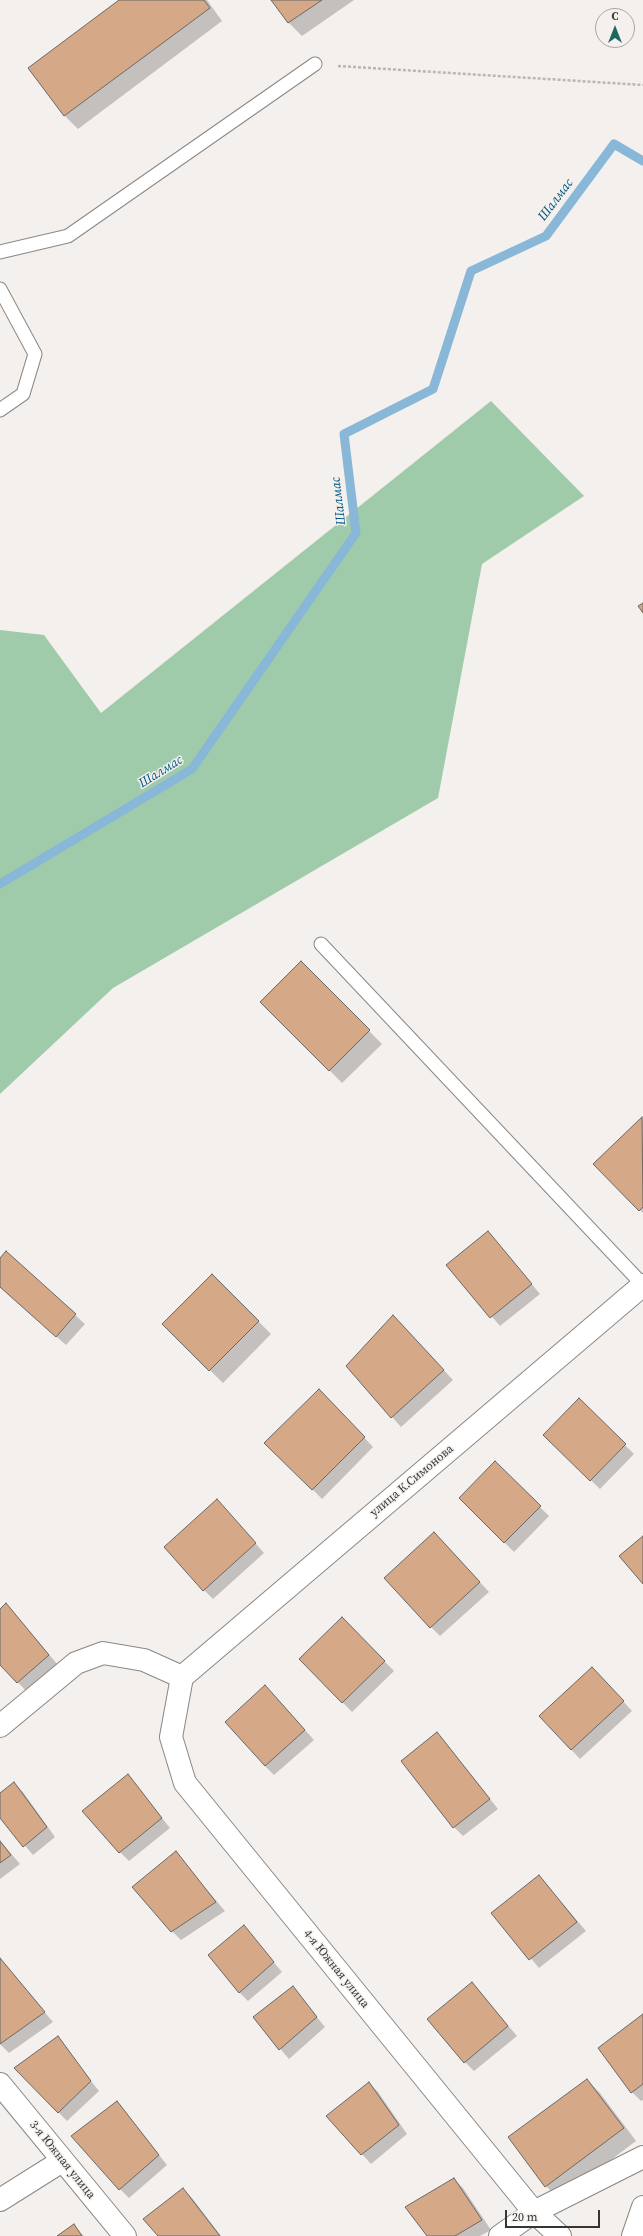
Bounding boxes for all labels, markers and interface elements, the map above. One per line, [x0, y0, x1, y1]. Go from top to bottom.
north arrow [595, 8, 635, 48]
text: С [612, 9, 618, 24]
water label: Шалмас [535, 176, 577, 224]
water label: Шалмас [328, 476, 350, 526]
water label: Шалмас [136, 752, 186, 792]
street label: улица К.Симонова [367, 1442, 457, 1520]
street label: 4-я Южная улица [300, 1927, 372, 2011]
street label: 3-я Южная улица [26, 2118, 98, 2202]
scale bar [507, 2202, 602, 2228]
text: 20 m [512, 2209, 538, 2225]

